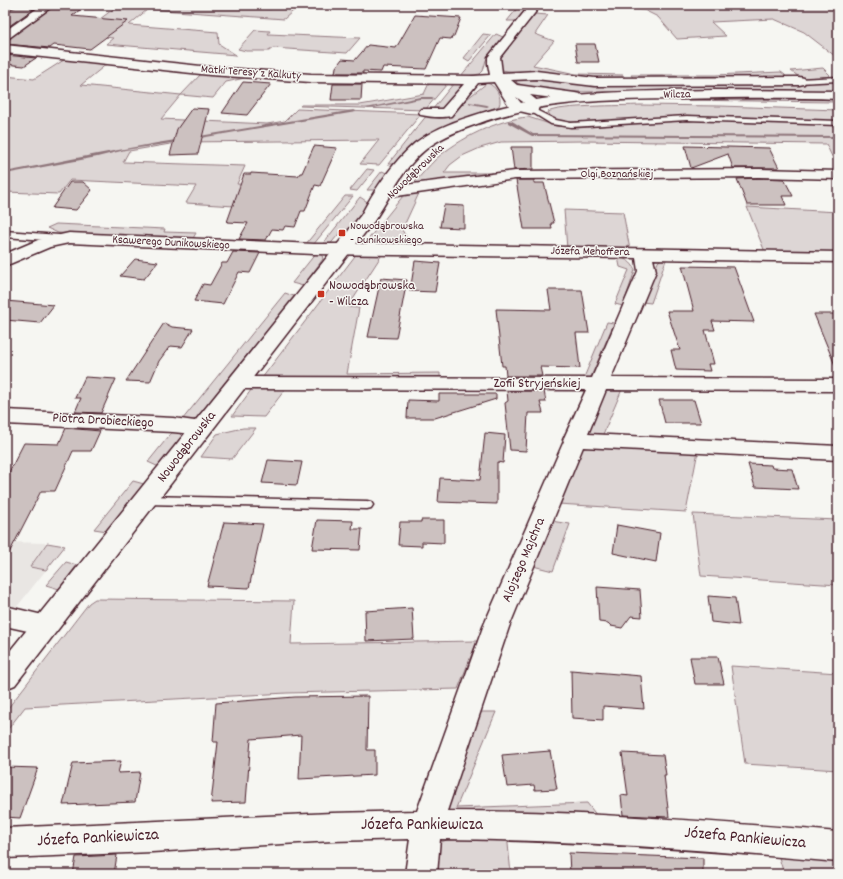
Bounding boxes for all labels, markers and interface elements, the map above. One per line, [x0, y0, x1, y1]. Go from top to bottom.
street label: Matki Teresy z Kalkuty [200, 61, 303, 85]
street label: Wilcza [663, 86, 691, 104]
street label: Nowodąbrowska [384, 140, 449, 204]
street label: Olgi Boznańskiej [581, 166, 653, 183]
place label: Nowodąbrowska - Dunikowskiego [350, 218, 424, 249]
marker: Nowodąbrowska - Dunikowskiego [337, 228, 347, 238]
street label: Ksawerego Dunikowskiego [112, 231, 230, 255]
street label: Józefa Mehoffera [550, 243, 630, 261]
place label: Nowodąbrowska - Wilcza [329, 276, 415, 312]
marker: Nowodąbrowska - Wilcza [316, 289, 326, 299]
street label: Zofii Stryjeńskiej [493, 374, 581, 394]
street label: Nowodąbrowska [153, 407, 222, 487]
street label: Piotra Drobieckiego [52, 408, 154, 434]
street label: Alojzego Majchra [497, 514, 551, 605]
street label: Józefa Pankiewicza [361, 814, 484, 838]
street label: Józefa Pankiewicza [683, 822, 808, 856]
street label: Józefa Pankiewicza [36, 824, 161, 854]

